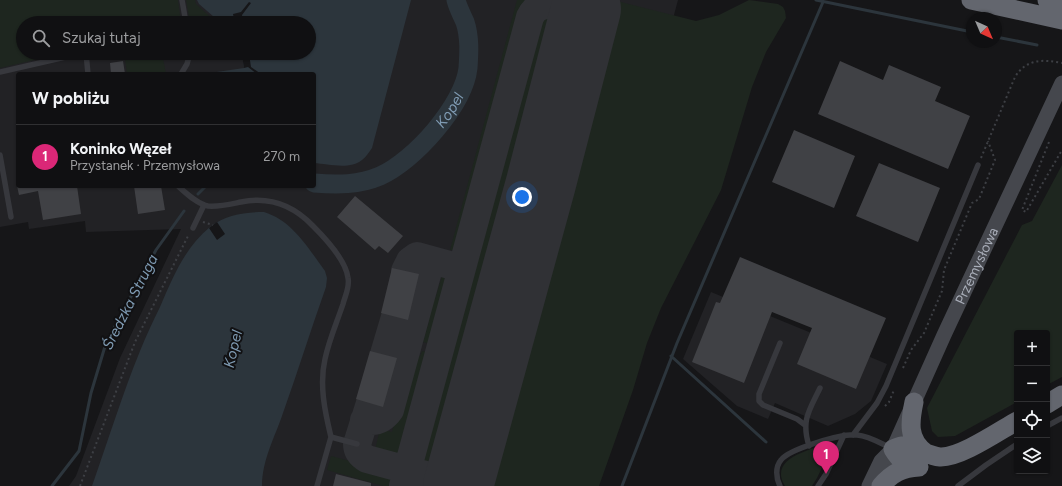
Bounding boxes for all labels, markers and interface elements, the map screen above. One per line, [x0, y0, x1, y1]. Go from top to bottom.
north arrow [966, 12, 1002, 48]
search box [16, 16, 316, 60]
icon: search [30, 27, 52, 49]
text: Szukaj tutaj [62, 29, 141, 47]
text: W pobliżu [32, 88, 109, 108]
water label: Kopel [432, 89, 468, 131]
text: Koninko Węzeł [70, 140, 171, 158]
text: 1 [42, 149, 48, 164]
text: 270 m [263, 149, 300, 164]
text: Przystanek · Przemysłowa [70, 158, 220, 173]
your location [512, 187, 532, 207]
street label: Przemysłowa [951, 225, 1002, 307]
water label: Średzka Struga [98, 251, 162, 353]
water label: Kopel [220, 328, 246, 370]
map controls [1014, 330, 1050, 474]
button: + [1014, 330, 1050, 366]
button: − [1014, 366, 1050, 402]
button: locate [1014, 402, 1050, 438]
button: layers [1014, 438, 1050, 474]
pin: 1 [813, 441, 839, 474]

